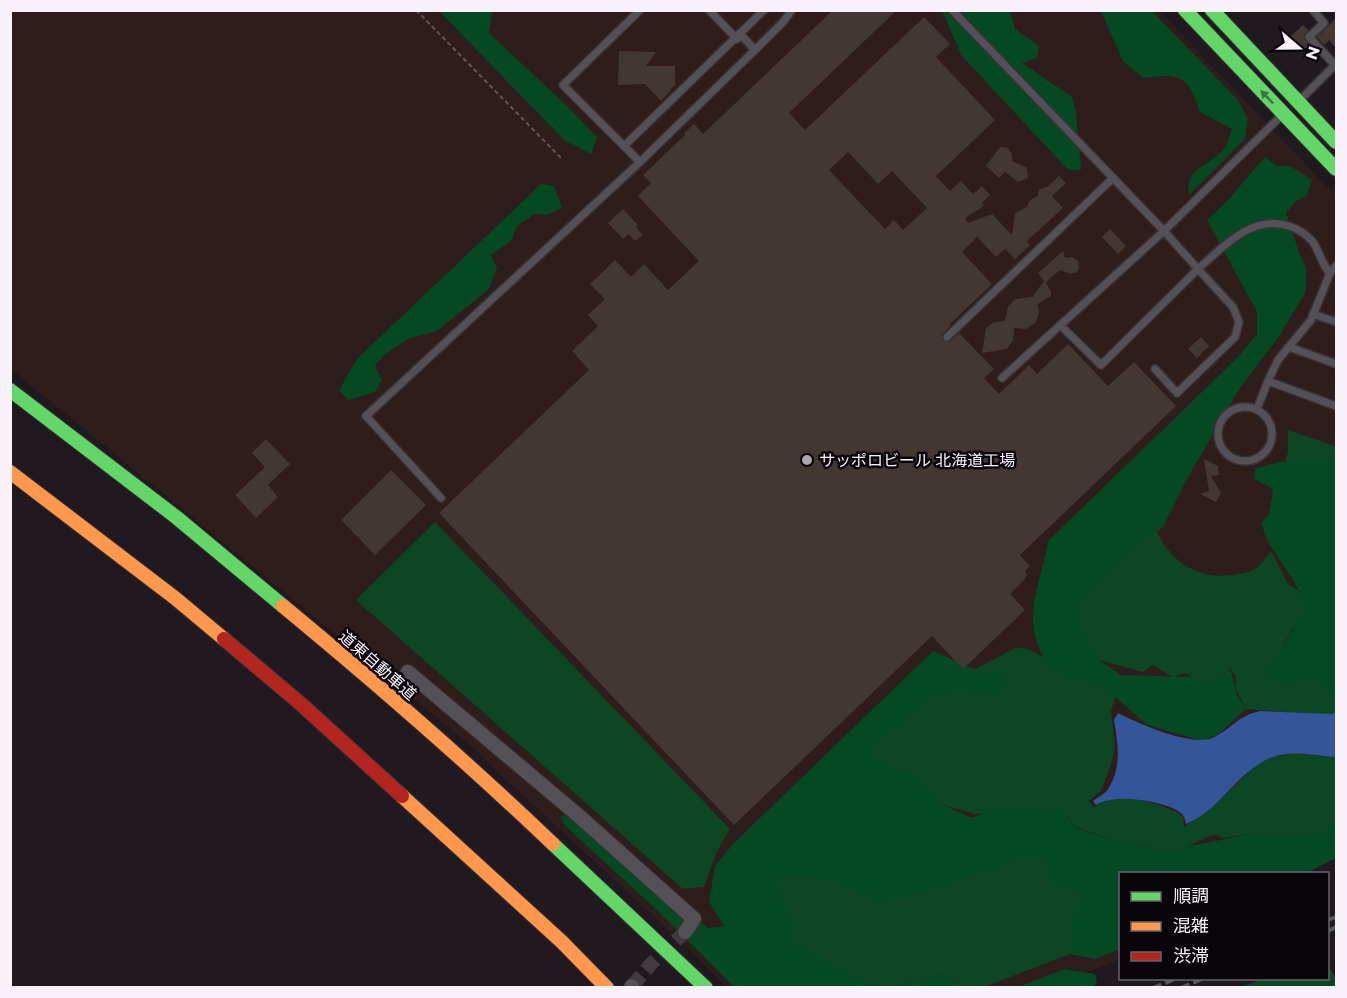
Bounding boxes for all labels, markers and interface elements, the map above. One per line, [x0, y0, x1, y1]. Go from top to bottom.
north arrow [1269, 18, 1329, 78]
text: N [1301, 44, 1324, 62]
one-way arrow [1260, 89, 1274, 104]
place label: サッポロビール 北海道工場 [819, 451, 1015, 470]
marker: サッポロビール 北海道工場 [800, 453, 814, 467]
street label: 道東自動車道 [335, 627, 420, 704]
legend [1119, 872, 1329, 980]
text: 順調 [1173, 885, 1209, 907]
text: 混雑 [1173, 915, 1209, 937]
text: 渋滞 [1173, 945, 1209, 967]

